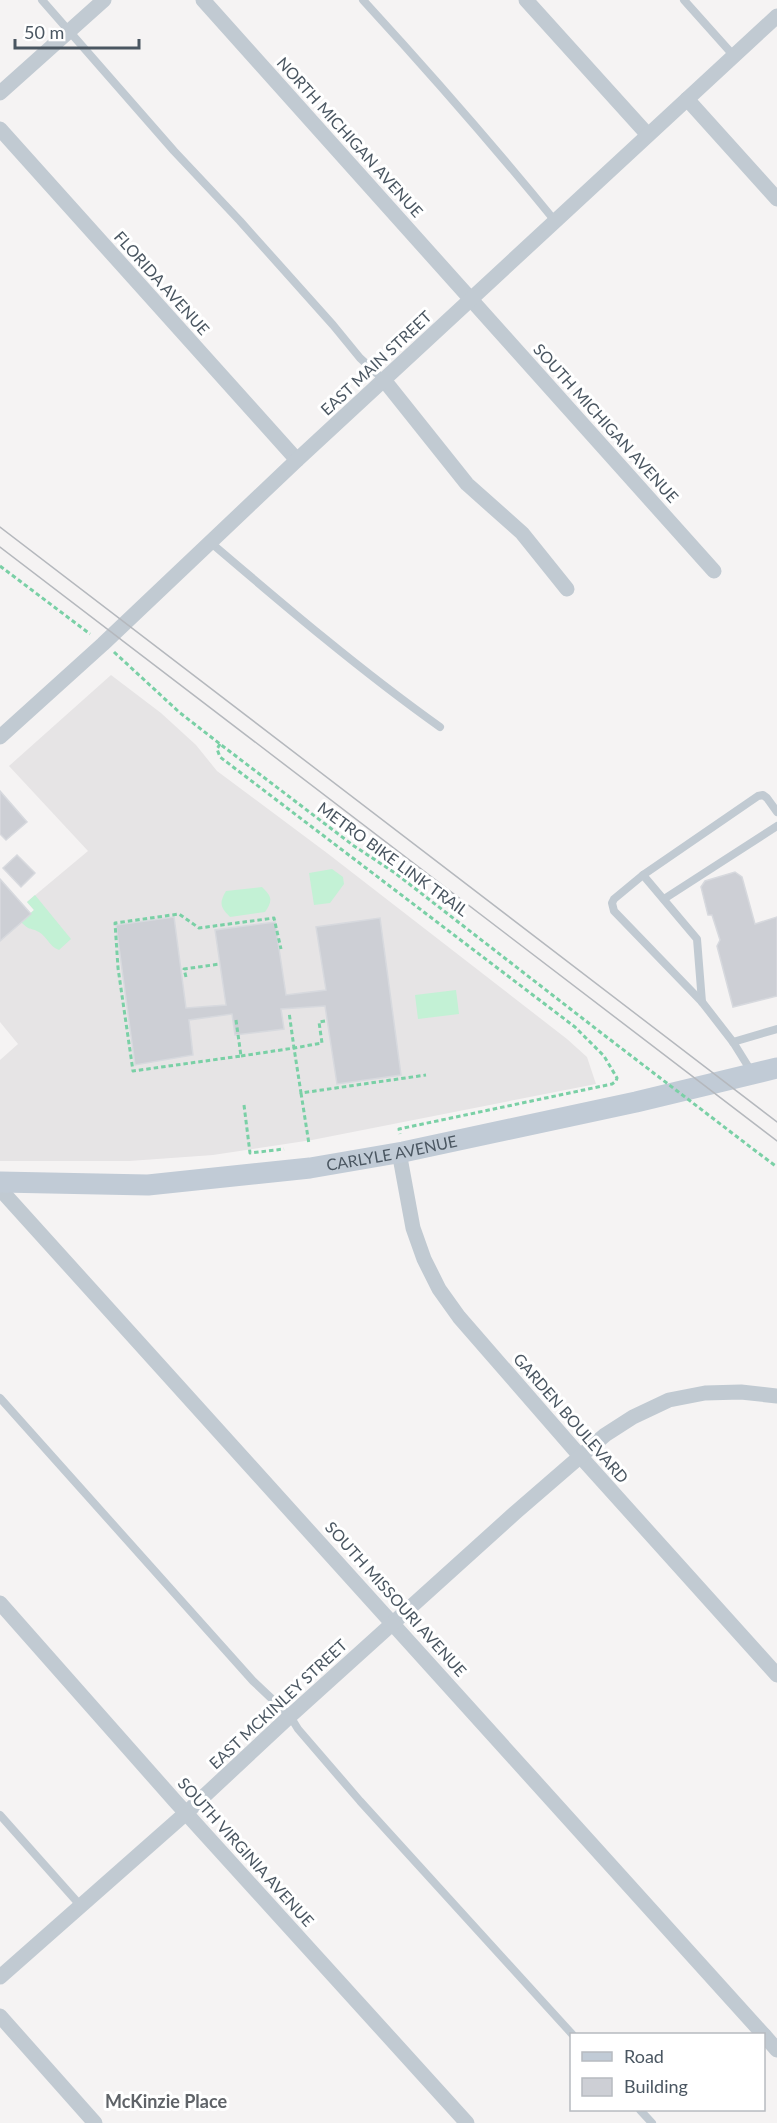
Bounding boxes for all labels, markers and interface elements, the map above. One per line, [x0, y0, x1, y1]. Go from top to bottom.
scale bar [15, 12, 140, 50]
text: 50 m [24, 21, 64, 43]
street label: NORTH MICHIGAN AVENUE [274, 53, 427, 221]
street label: FLORIDA AVENUE [111, 227, 214, 338]
street label: EAST MAIN STREET [316, 306, 435, 419]
street label: SOUTH MICHIGAN AVENUE [530, 339, 683, 506]
street label: METRO BIKE LINK TRAIL [314, 798, 472, 920]
street label: CARLYLE AVENUE [325, 1131, 459, 1174]
street label: GARDEN BOULEVARD [510, 1349, 633, 1486]
street label: SOUTH MISSOURI AVENUE [322, 1517, 471, 1680]
street label: EAST MCKINLEY STREET [205, 1634, 351, 1773]
street label: SOUTH VIRGINIA AVENUE [175, 1773, 318, 1930]
legend [570, 2033, 765, 2111]
text: Road [624, 2045, 664, 2067]
text: Building [624, 2075, 688, 2097]
district label: McKinzie Place [105, 2090, 227, 2112]

